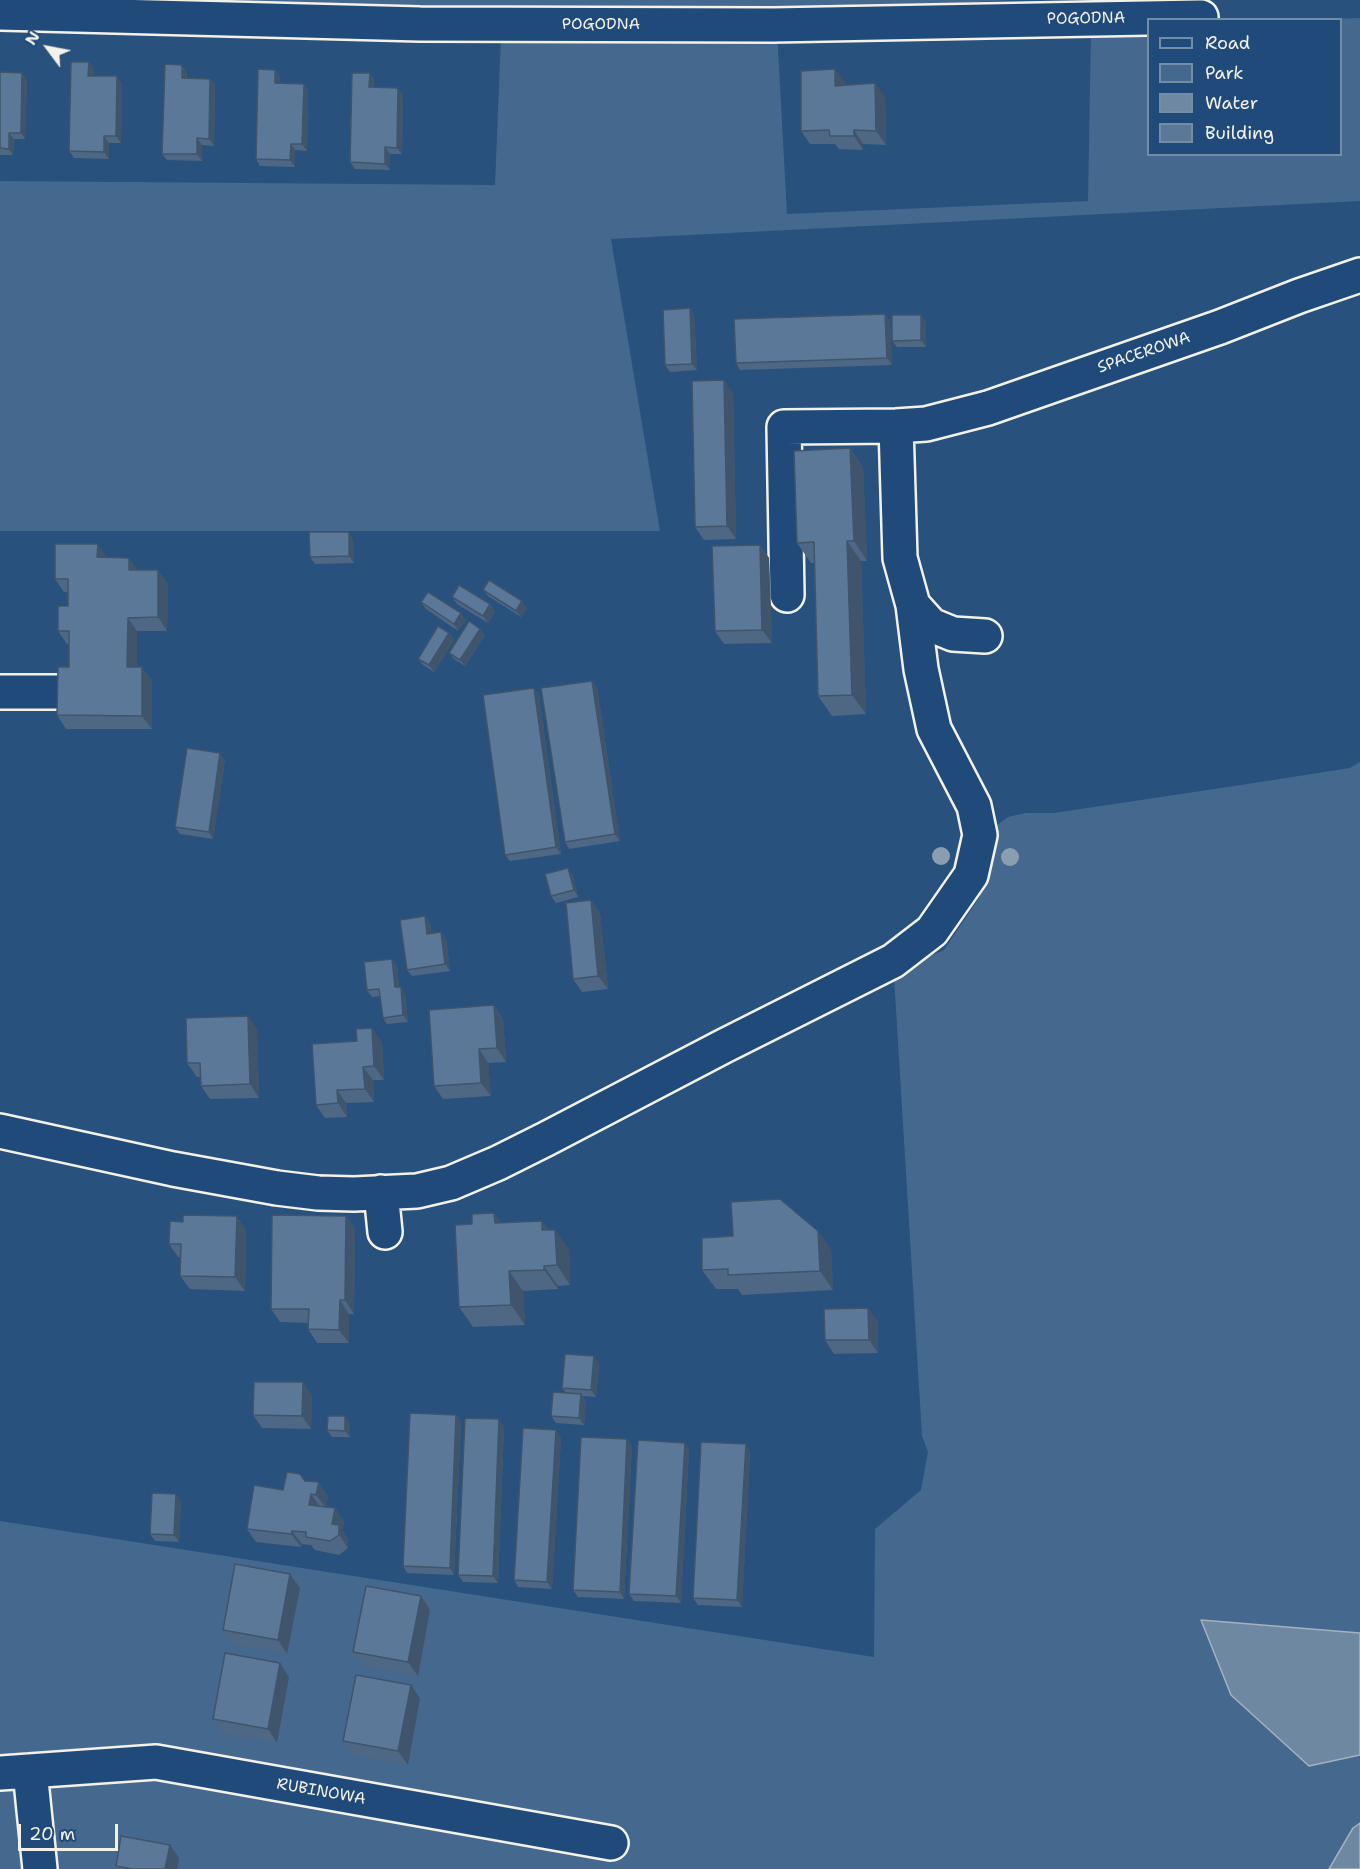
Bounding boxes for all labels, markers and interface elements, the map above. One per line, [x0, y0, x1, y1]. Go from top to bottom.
street label: POGODNA [1047, 9, 1125, 29]
street label: POGODNA [562, 15, 640, 35]
north arrow [18, 18, 78, 78]
legend [1147, 18, 1342, 156]
text: N [20, 27, 45, 49]
text: Road [1205, 31, 1250, 55]
text: Park [1205, 61, 1244, 85]
text: Water [1205, 91, 1258, 115]
text: Building [1205, 121, 1274, 145]
street label: SPACEROWA [1095, 328, 1193, 378]
street label: RUBINOWA [275, 1775, 367, 1809]
scale bar [21, 1812, 122, 1850]
text: 20 m [29, 1822, 75, 1846]

